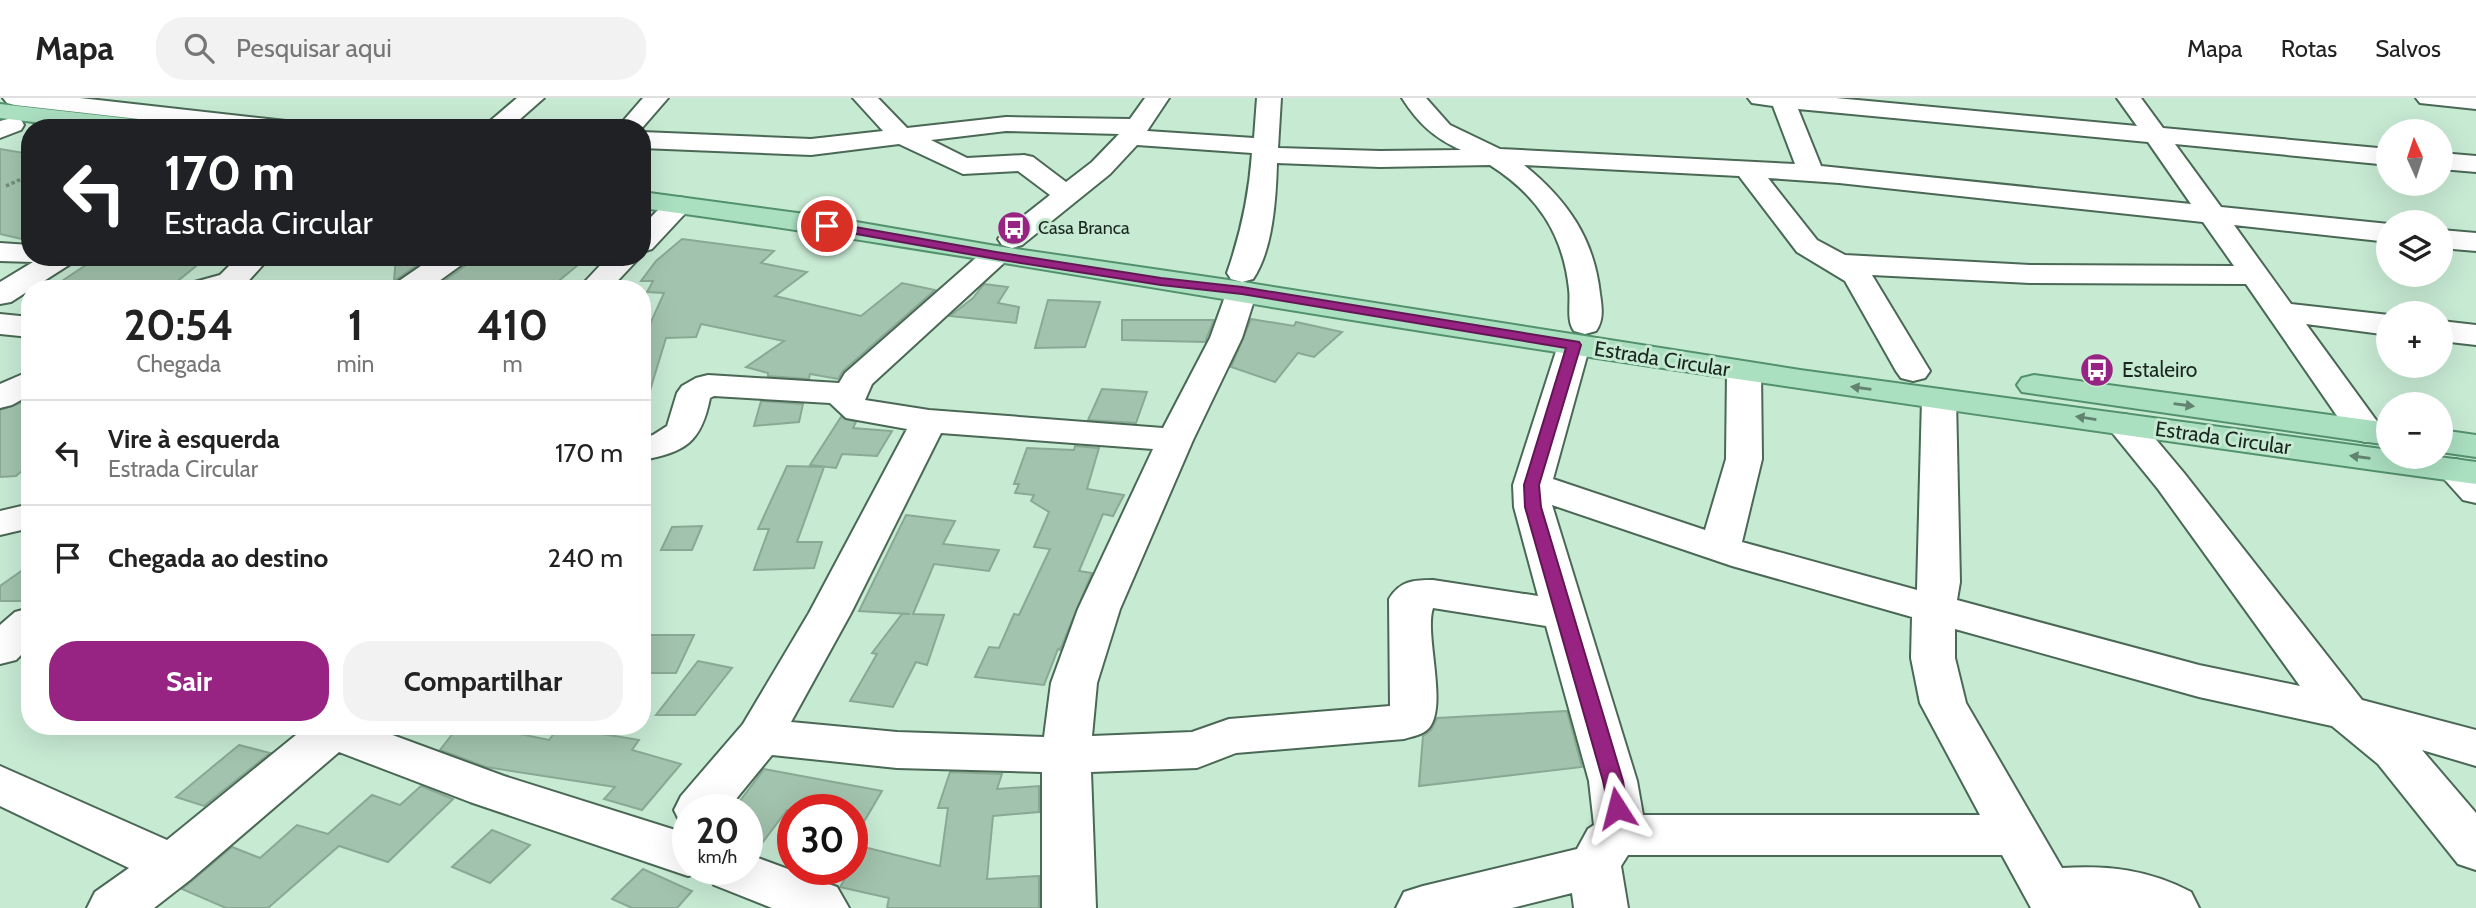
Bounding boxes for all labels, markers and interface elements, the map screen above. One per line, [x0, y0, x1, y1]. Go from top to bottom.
search box [156, 17, 646, 80]
text: Mapa [35, 28, 114, 68]
icon: search [180, 29, 218, 67]
text: Pesquisar aqui [236, 32, 392, 64]
text: Mapa [2187, 34, 2243, 63]
text: Rotas [2281, 34, 2337, 63]
text: Salvos [2375, 34, 2441, 63]
north arrow [2376, 119, 2454, 196]
map controls [2376, 119, 2453, 469]
text: 170 m [164, 143, 295, 202]
icon: left [49, 147, 140, 238]
pin [797, 196, 857, 256]
text: Estrada Circular [164, 203, 373, 242]
icon: arrive [808, 207, 846, 245]
bus stop icon: Casa Branca [995, 209, 1033, 247]
button: layers [2376, 210, 2453, 287]
place label: Casa Branca [1038, 217, 1130, 239]
text: 20:54 [124, 299, 234, 351]
text: 1 [348, 299, 363, 351]
text: 410 [477, 299, 548, 351]
button: + [2376, 301, 2453, 378]
street label: Estrada Circular [1592, 335, 1732, 382]
text: Chegada [136, 350, 221, 378]
text: min [337, 350, 374, 378]
text: m [503, 350, 523, 378]
bus stop icon: Estaleiro [2078, 351, 2116, 389]
place label: Estaleiro [2122, 357, 2197, 382]
one-way arrow [1849, 383, 1871, 394]
button: − [2376, 392, 2453, 469]
one-way arrow [2174, 400, 2196, 411]
one-way arrow [2075, 412, 2097, 423]
street label: Estrada Circular [2154, 416, 2293, 459]
text: Vire à esquerda [108, 423, 280, 455]
icon: left [49, 434, 87, 472]
text: 170 m [555, 437, 623, 469]
one-way arrow [2349, 452, 2371, 463]
text: Estrada Circular [108, 455, 258, 483]
icon: arrive [49, 539, 87, 577]
text: Chegada ao destino [108, 542, 328, 574]
text: 240 m [548, 542, 623, 574]
button: Sair [49, 641, 329, 721]
button: Compartilhar [343, 641, 623, 721]
position arrow [1580, 771, 1654, 845]
speed limit sign: 30 [777, 794, 868, 885]
text: 20 [696, 809, 739, 852]
text: km/h [698, 846, 737, 868]

